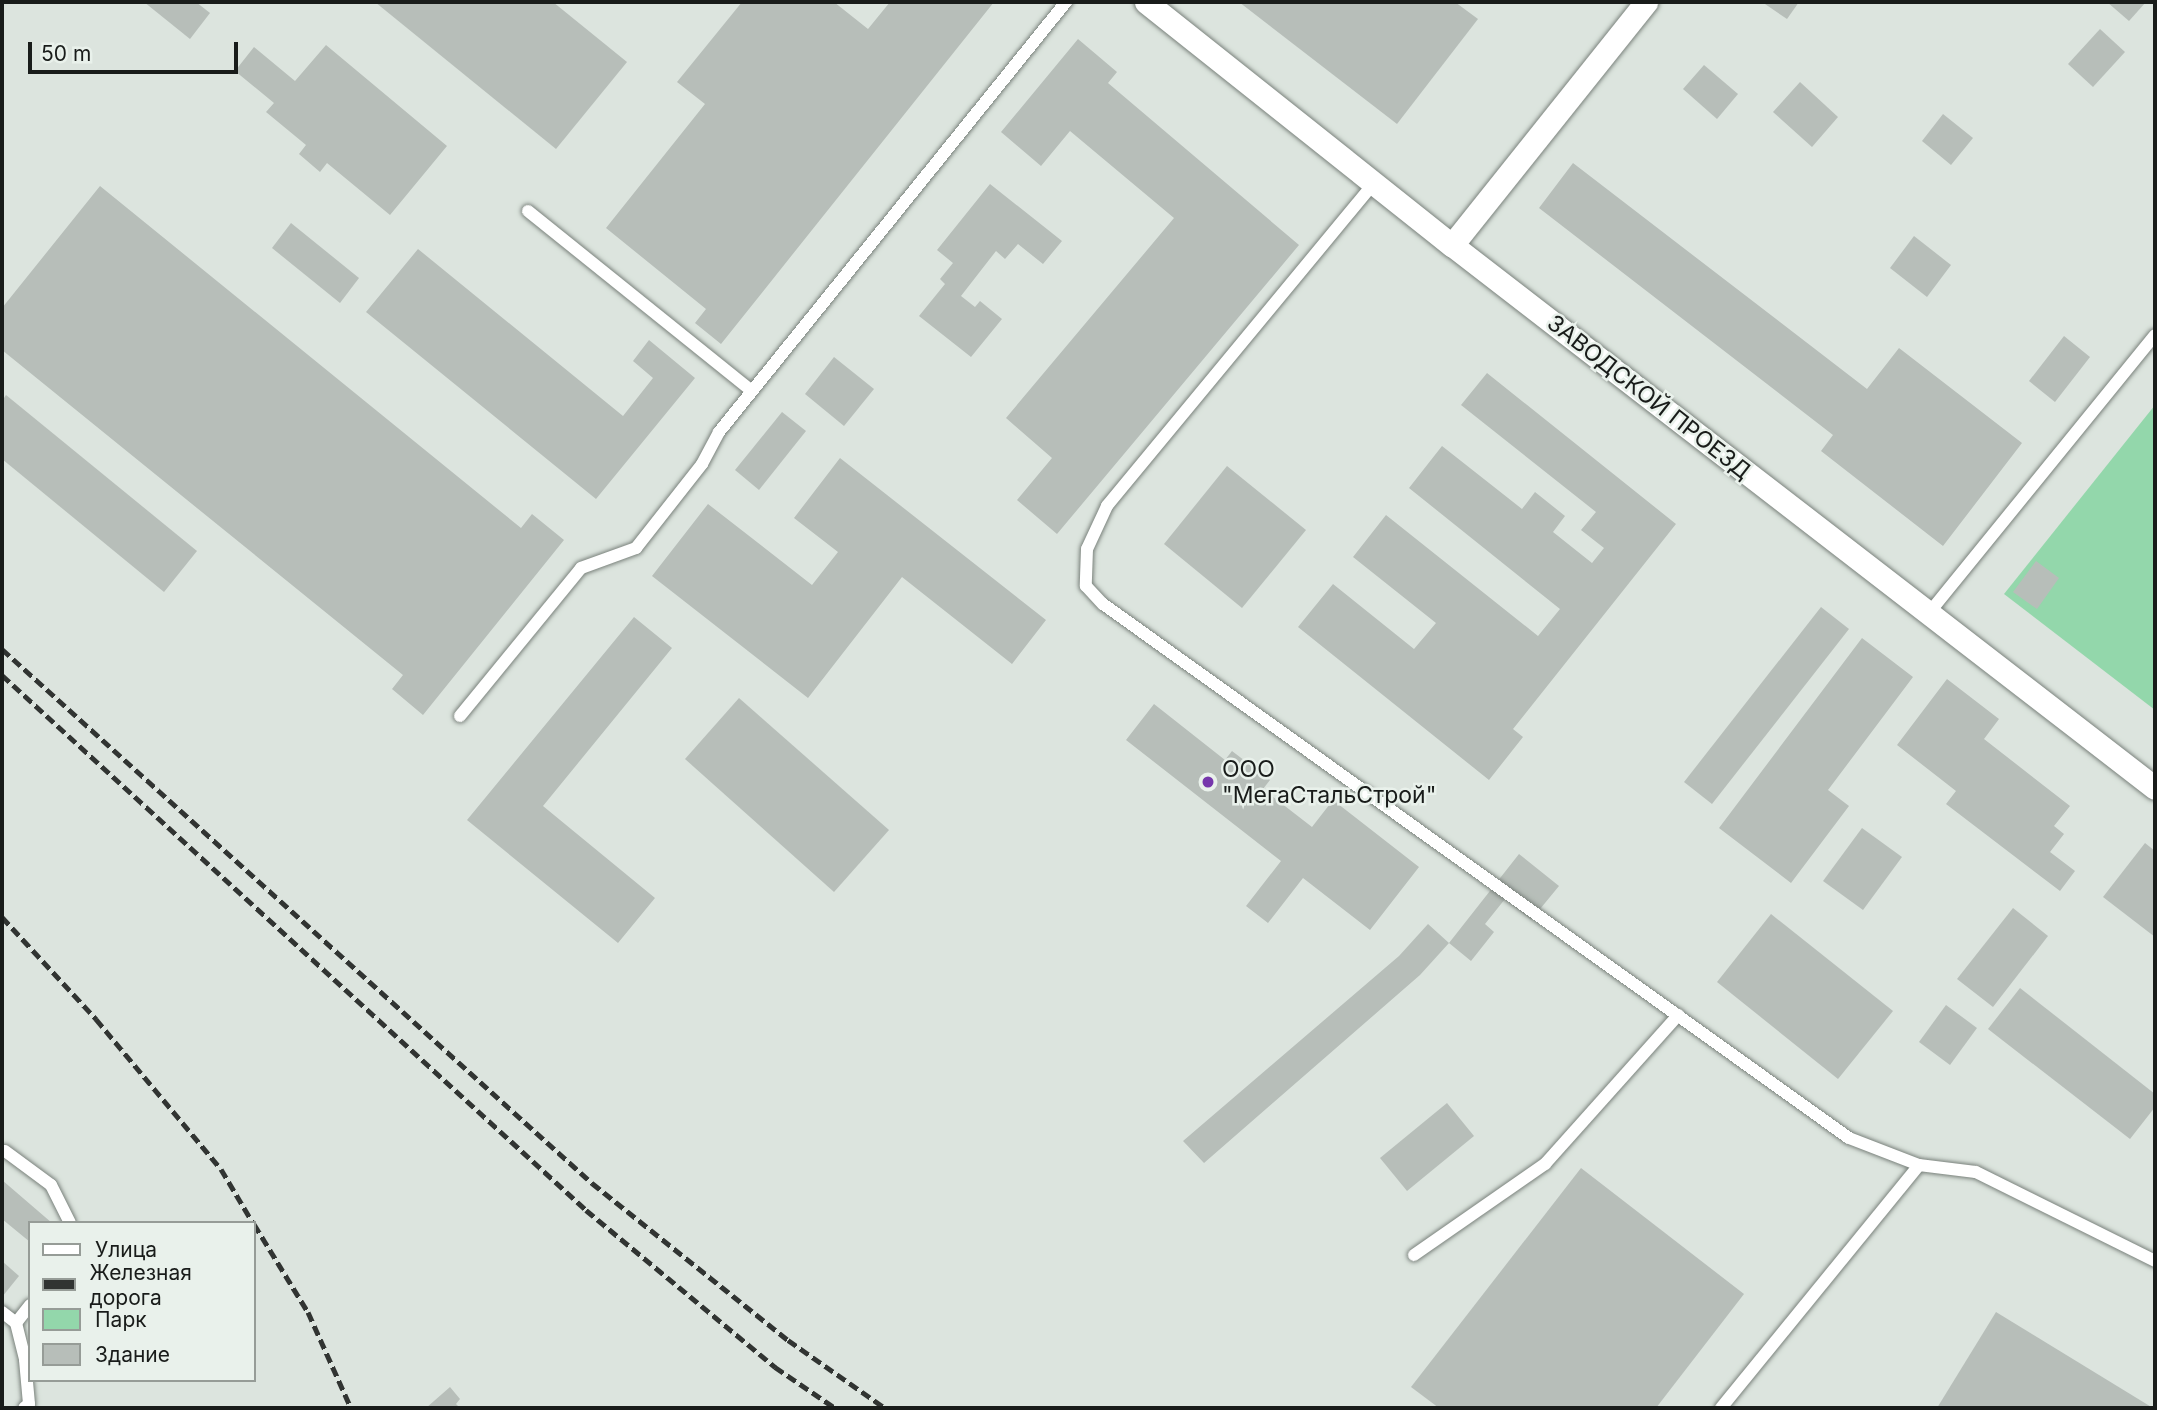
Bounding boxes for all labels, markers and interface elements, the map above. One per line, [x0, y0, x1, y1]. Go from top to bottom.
scale bar [32, 28, 242, 72]
text: 50 m [41, 41, 91, 66]
street label: ЗАВОДСКОЙ ПРОЕЗД [1542, 309, 1756, 485]
place label: ООО "МегаСтальСтрой" [1222, 755, 1436, 809]
marker: ООО "МегаСтальСтрой" [1200, 774, 1216, 790]
legend [28, 1221, 256, 1382]
text: Улица [95, 1237, 157, 1262]
text: Железная дорога [90, 1260, 192, 1310]
text: Парк [95, 1307, 147, 1332]
text: Здание [95, 1342, 170, 1367]

